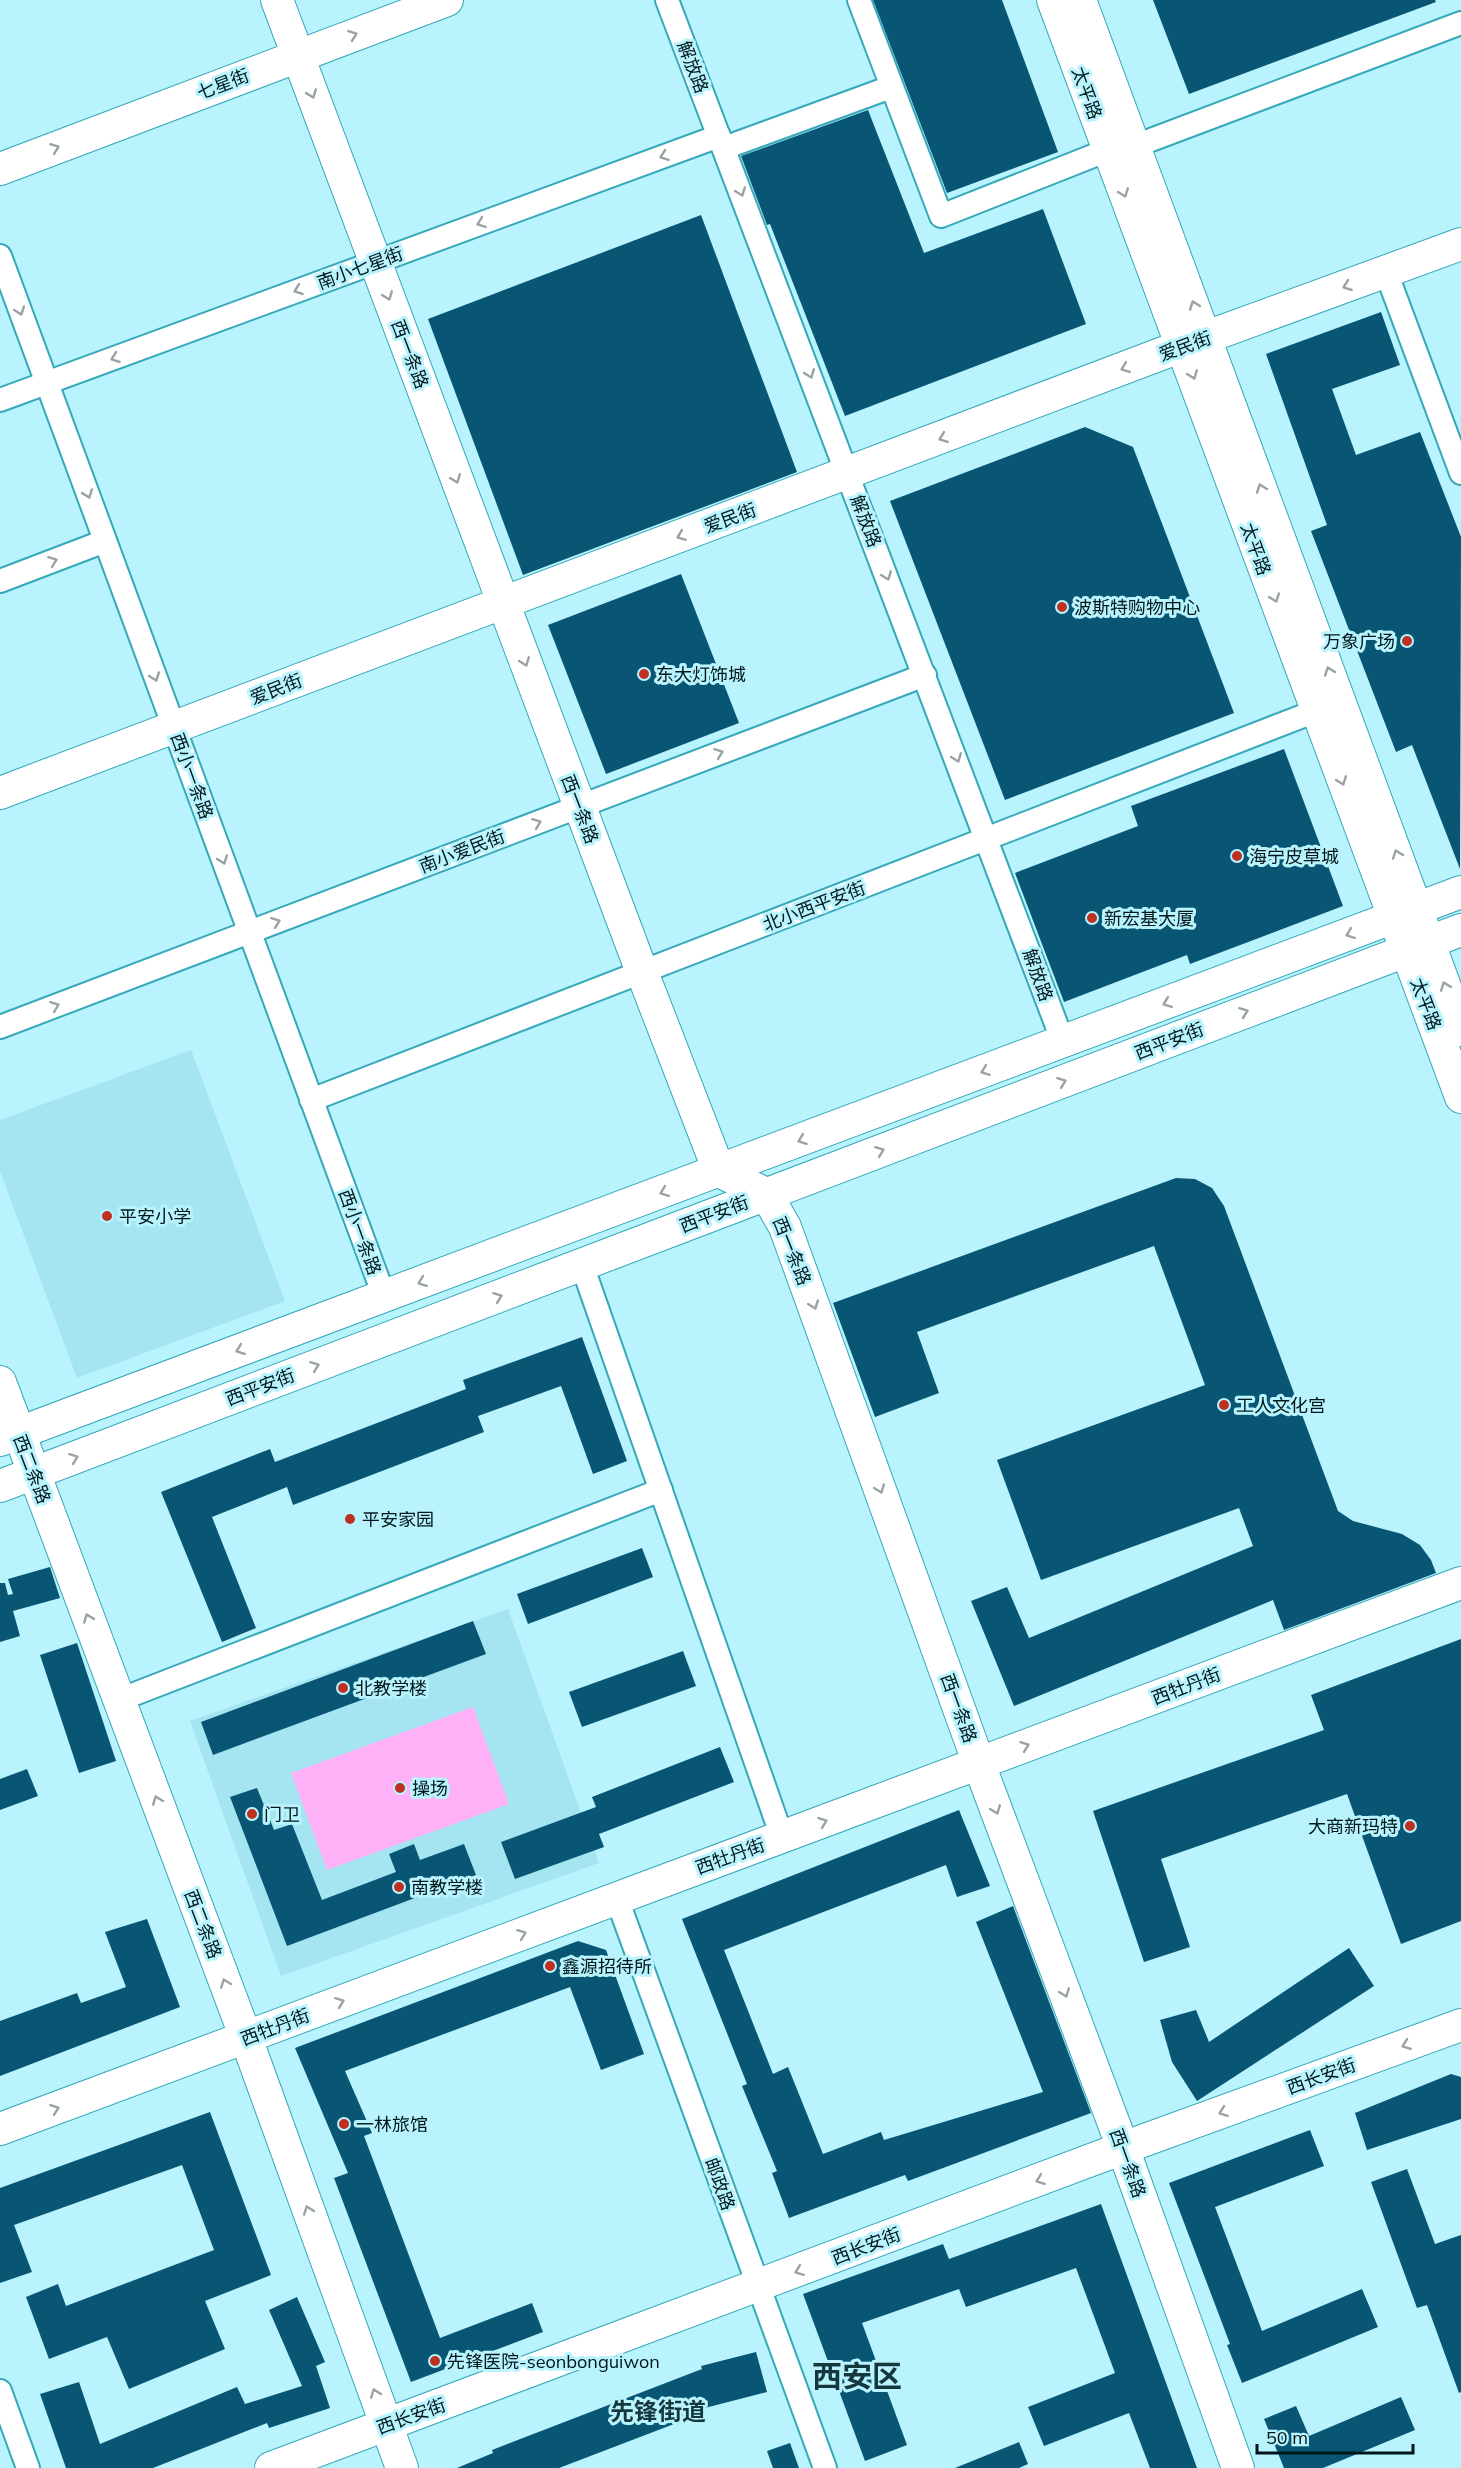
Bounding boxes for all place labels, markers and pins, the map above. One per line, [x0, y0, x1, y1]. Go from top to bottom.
place label: 波斯特购物中心 [1074, 596, 1200, 619]
marker: 波斯特购物中心 [1055, 600, 1069, 614]
place label: 万象广场 [1323, 630, 1395, 653]
marker: 万象广场 [1400, 634, 1414, 648]
place label: 东大灯饰城 [656, 663, 746, 686]
marker: 东大灯饰城 [637, 667, 651, 681]
place label: 海宁皮草城 [1249, 845, 1339, 868]
marker: 海宁皮草城 [1230, 849, 1244, 863]
place label: 新宏基大厦 [1104, 907, 1194, 930]
marker: 新宏基大厦 [1085, 911, 1099, 925]
place label: 平安小学 [119, 1205, 191, 1228]
marker: 平安小学 [100, 1209, 114, 1223]
place label: 工人文化宫 [1236, 1394, 1326, 1417]
marker: 工人文化宫 [1217, 1398, 1231, 1412]
place label: 平安家园 [362, 1508, 434, 1531]
marker: 平安家园 [343, 1512, 357, 1526]
place label: 北教学楼 [355, 1677, 427, 1700]
marker: 北教学楼 [336, 1681, 350, 1695]
place label: 操场 [412, 1777, 448, 1800]
marker: 操场 [393, 1781, 407, 1795]
place label: 门卫 [264, 1803, 300, 1826]
marker: 门卫 [245, 1807, 259, 1821]
place label: 大商新玛特 [1308, 1815, 1398, 1838]
marker: 大商新玛特 [1403, 1819, 1417, 1833]
place label: 南教学楼 [411, 1876, 483, 1899]
marker: 南教学楼 [392, 1880, 406, 1894]
place label: 鑫源招待所 [562, 1955, 652, 1978]
marker: 鑫源招待所 [543, 1959, 557, 1973]
place label: 一林旅馆 [356, 2113, 428, 2136]
marker: 一林旅馆 [337, 2117, 351, 2131]
place label: 先锋医院-seonbonguiwon [447, 2350, 660, 2373]
marker: 先锋医院-seonbonguiwon [428, 2354, 442, 2368]

